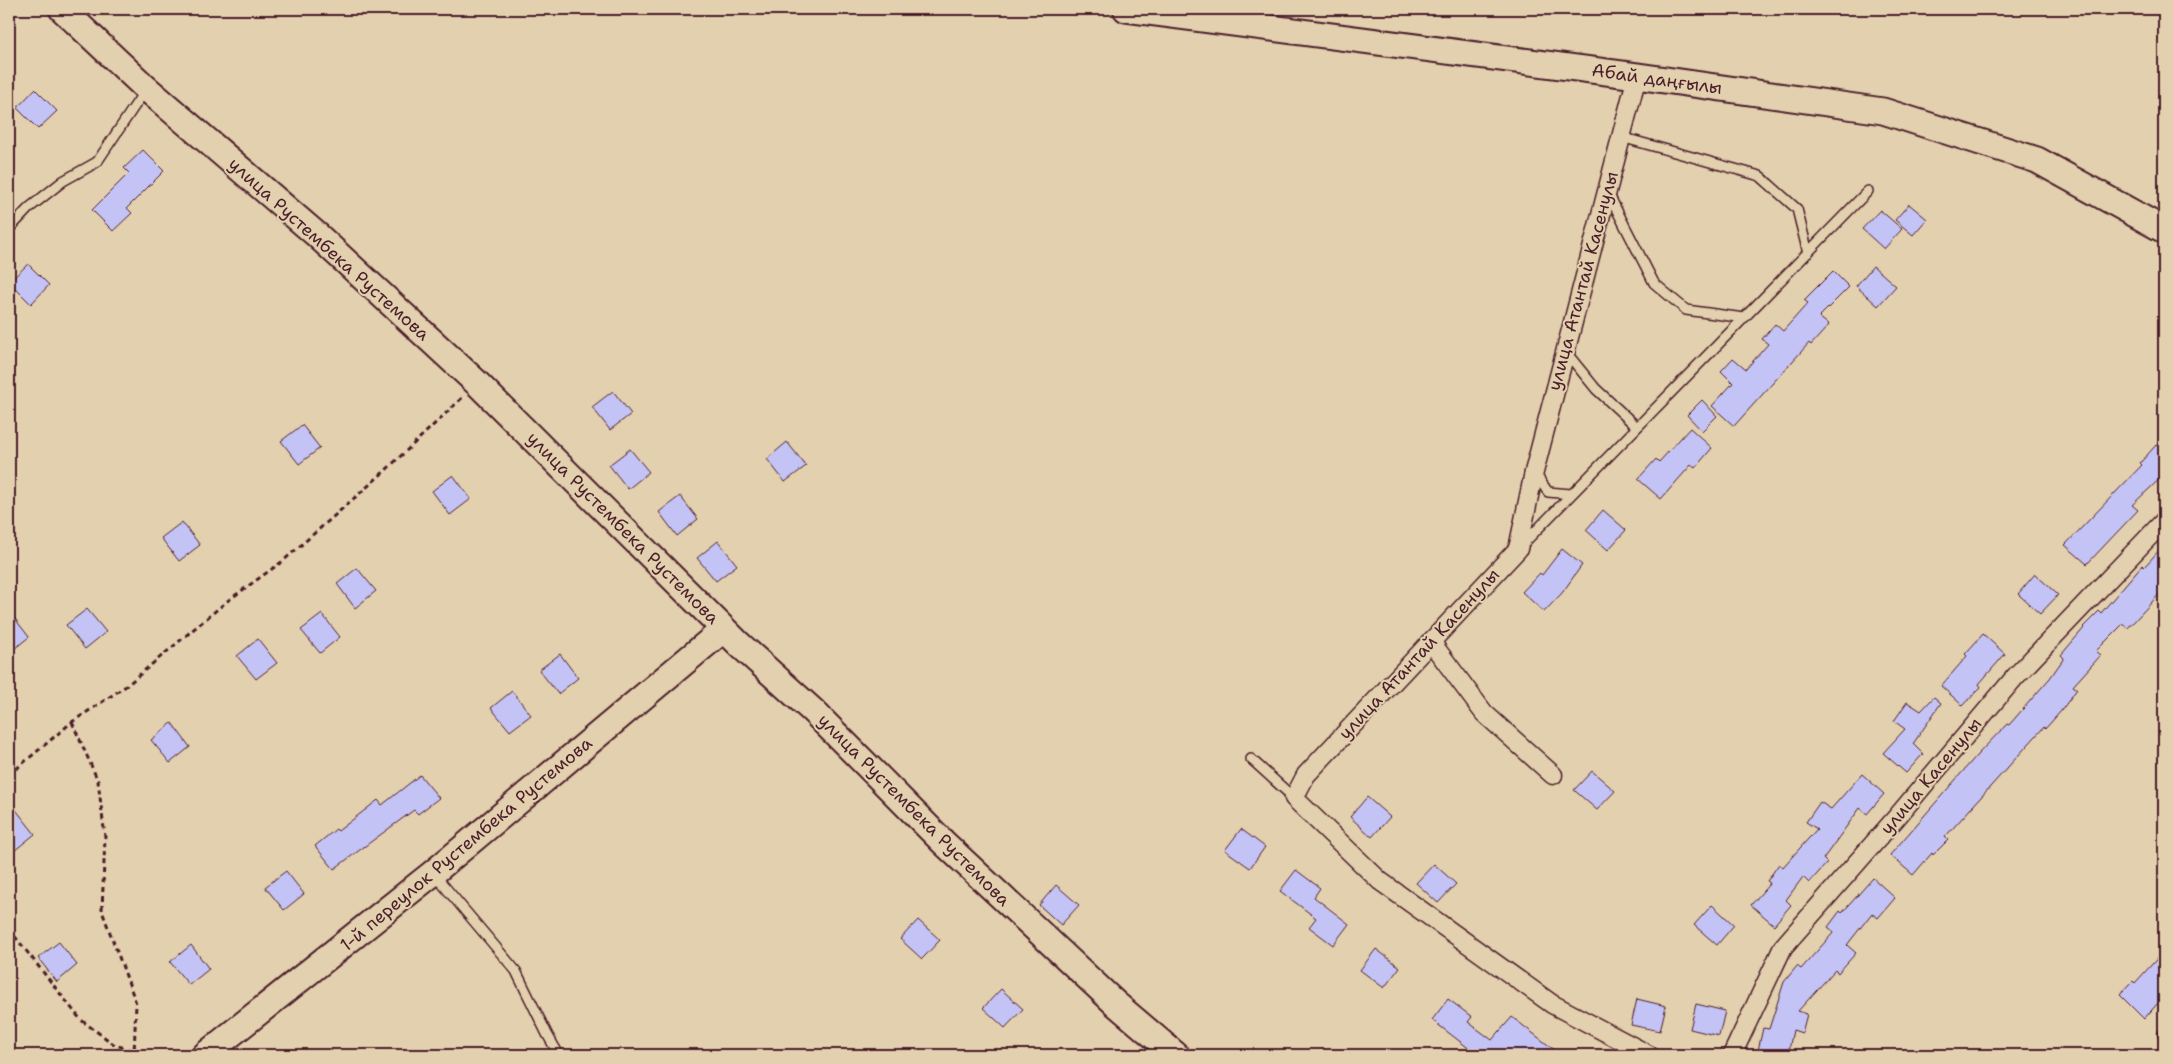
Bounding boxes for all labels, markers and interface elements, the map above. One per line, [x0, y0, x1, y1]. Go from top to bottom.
street label: Абай даңғылы [1590, 58, 1724, 100]
street label: улица Рустембека Рустемова [223, 152, 435, 346]
street label: улица Атантай Касенулы [1542, 169, 1624, 393]
street label: улица Рустембека Рустемова [521, 426, 725, 630]
street label: улица Атантай Касенулы [1333, 563, 1505, 745]
street label: улица Рустембека Рустемова [812, 708, 1016, 912]
street label: улица Касенулы [1875, 712, 1987, 840]
street label: 1-й переулок Рустембека Рустемова [335, 731, 597, 957]

